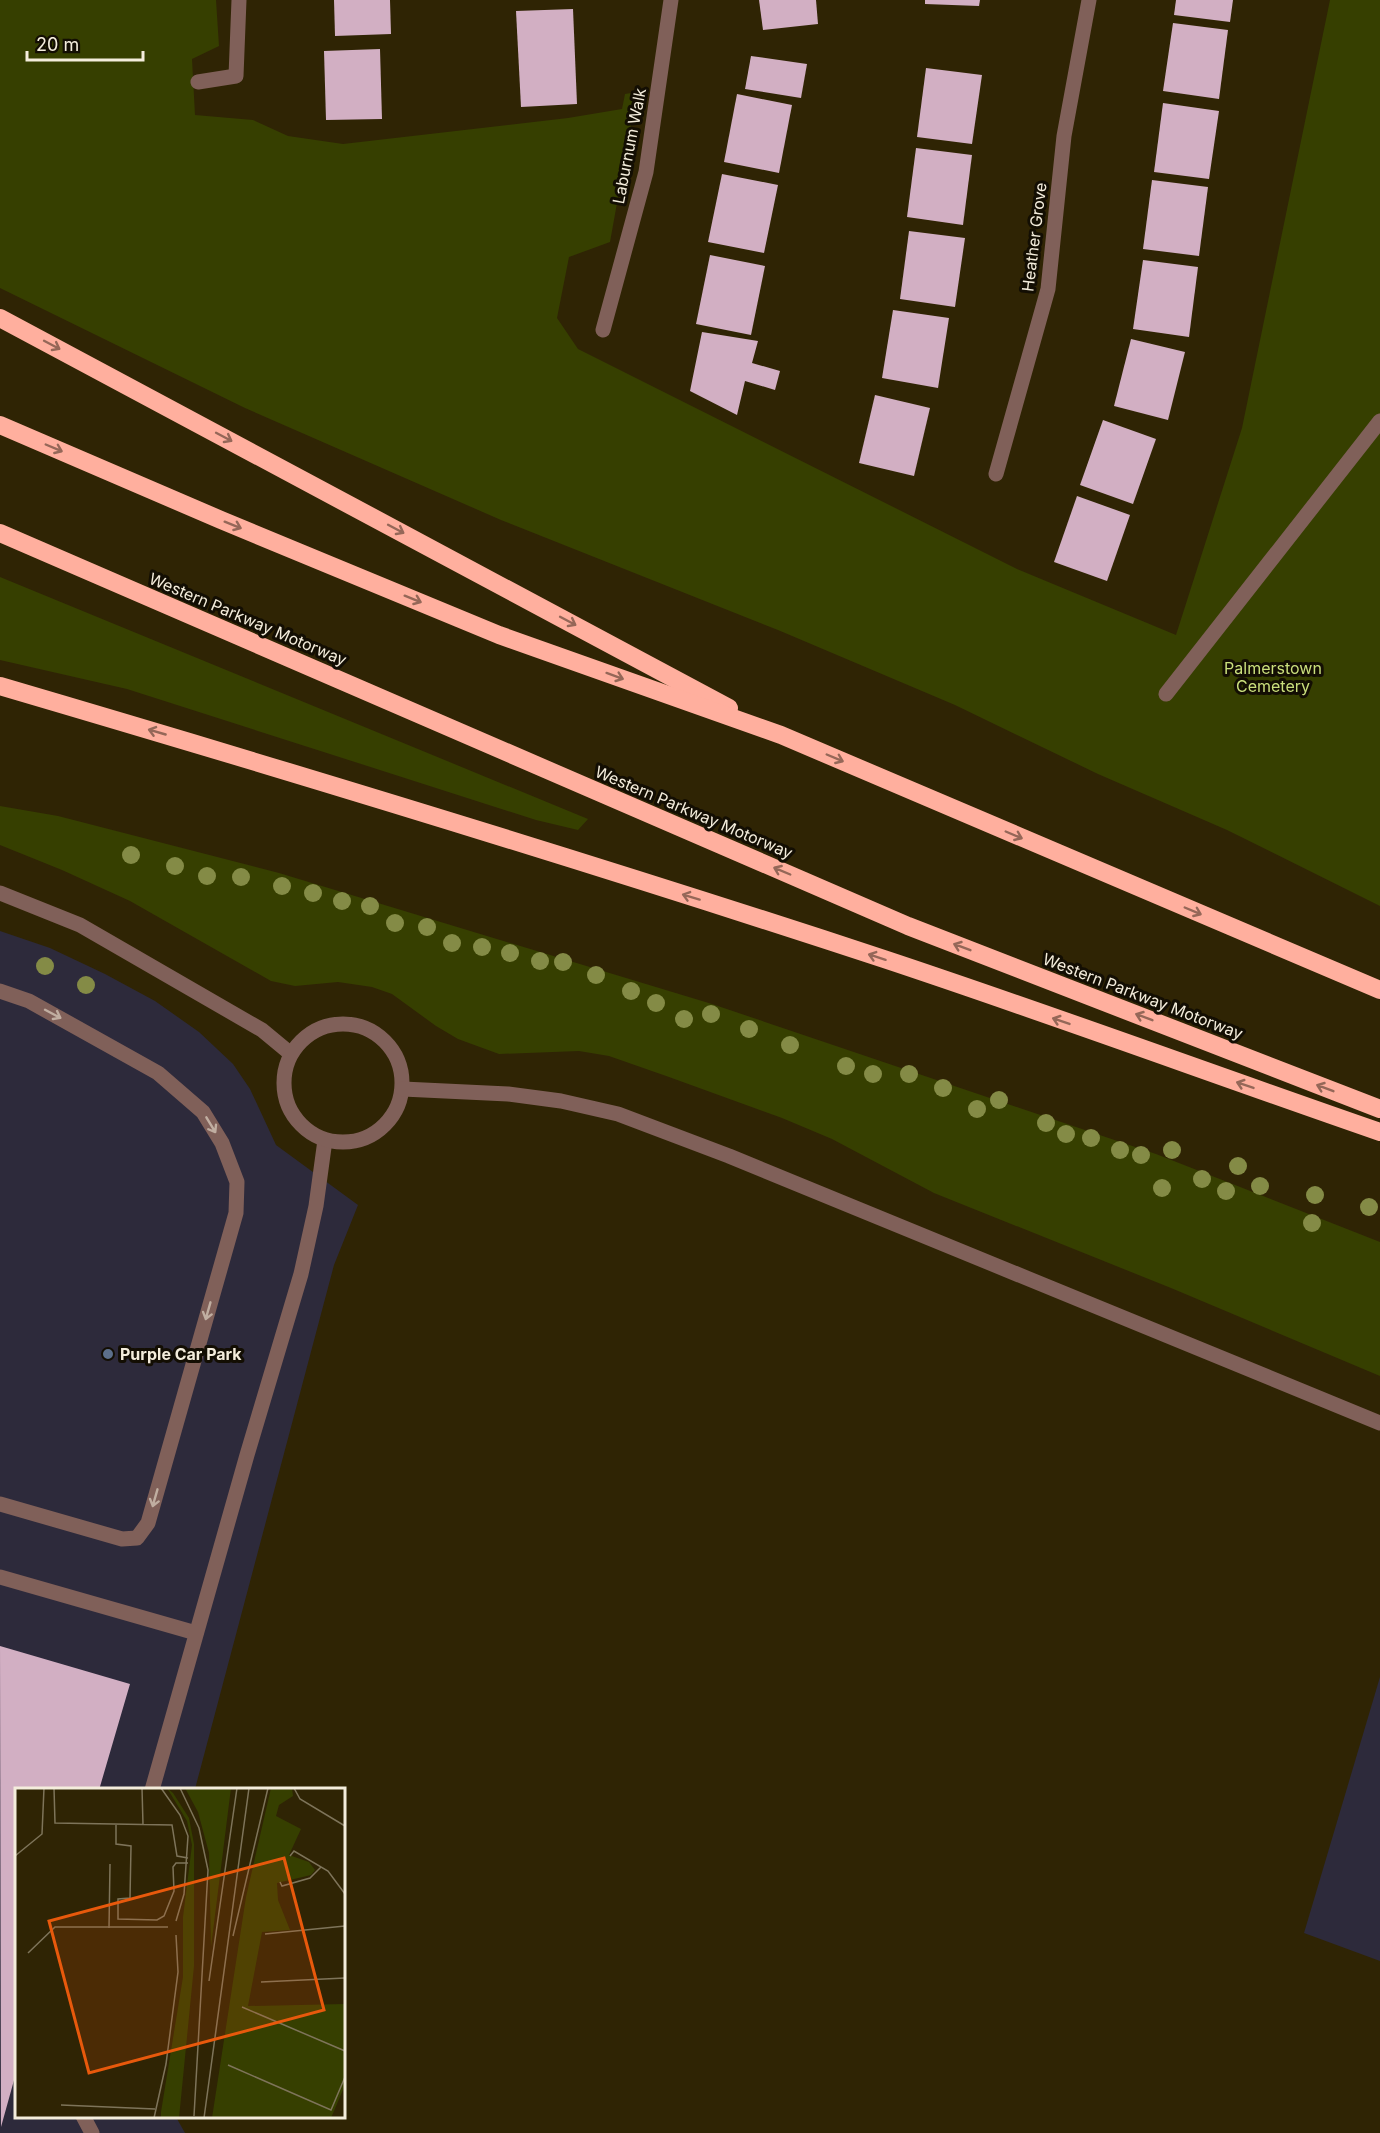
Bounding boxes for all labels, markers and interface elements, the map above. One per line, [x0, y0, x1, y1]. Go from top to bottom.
scale bar [27, 24, 142, 62]
text: 20 m [36, 34, 79, 55]
street label: Laburnum Walk [608, 86, 650, 206]
street label: Heather Grove [1017, 181, 1051, 293]
one-way arrow [42, 340, 60, 351]
one-way arrow [214, 432, 232, 443]
one-way arrow [44, 443, 62, 454]
one-way arrow [223, 520, 242, 531]
one-way arrow [386, 524, 404, 535]
street label: Western Parkway Motorway [146, 568, 350, 670]
one-way arrow [404, 595, 422, 606]
one-way arrow [558, 616, 576, 627]
park label: Palmerstown Cemetery [1224, 658, 1322, 696]
one-way arrow [605, 672, 624, 683]
one-way arrow [147, 726, 166, 737]
one-way arrow [825, 753, 843, 764]
street label: Western Parkway Motorway [592, 761, 796, 863]
one-way arrow [1005, 830, 1023, 841]
one-way arrow [773, 865, 791, 876]
one-way arrow [682, 891, 701, 902]
one-way arrow [1184, 906, 1202, 917]
one-way arrow [953, 940, 972, 951]
street label: Western Parkway Motorway [1040, 949, 1246, 1043]
one-way arrow [868, 951, 887, 962]
one-way arrow [44, 1009, 62, 1020]
one-way arrow [1135, 1011, 1153, 1022]
one-way arrow [1052, 1015, 1071, 1026]
one-way arrow [1237, 1079, 1255, 1090]
one-way arrow [1317, 1082, 1335, 1093]
one-way arrow [206, 1116, 218, 1133]
one-way arrow [202, 1301, 213, 1320]
place label: Purple Car Park [120, 1344, 242, 1364]
marker: Purple Car Park [101, 1347, 115, 1361]
one-way arrow [149, 1488, 161, 1507]
inset map [15, 1788, 345, 2118]

